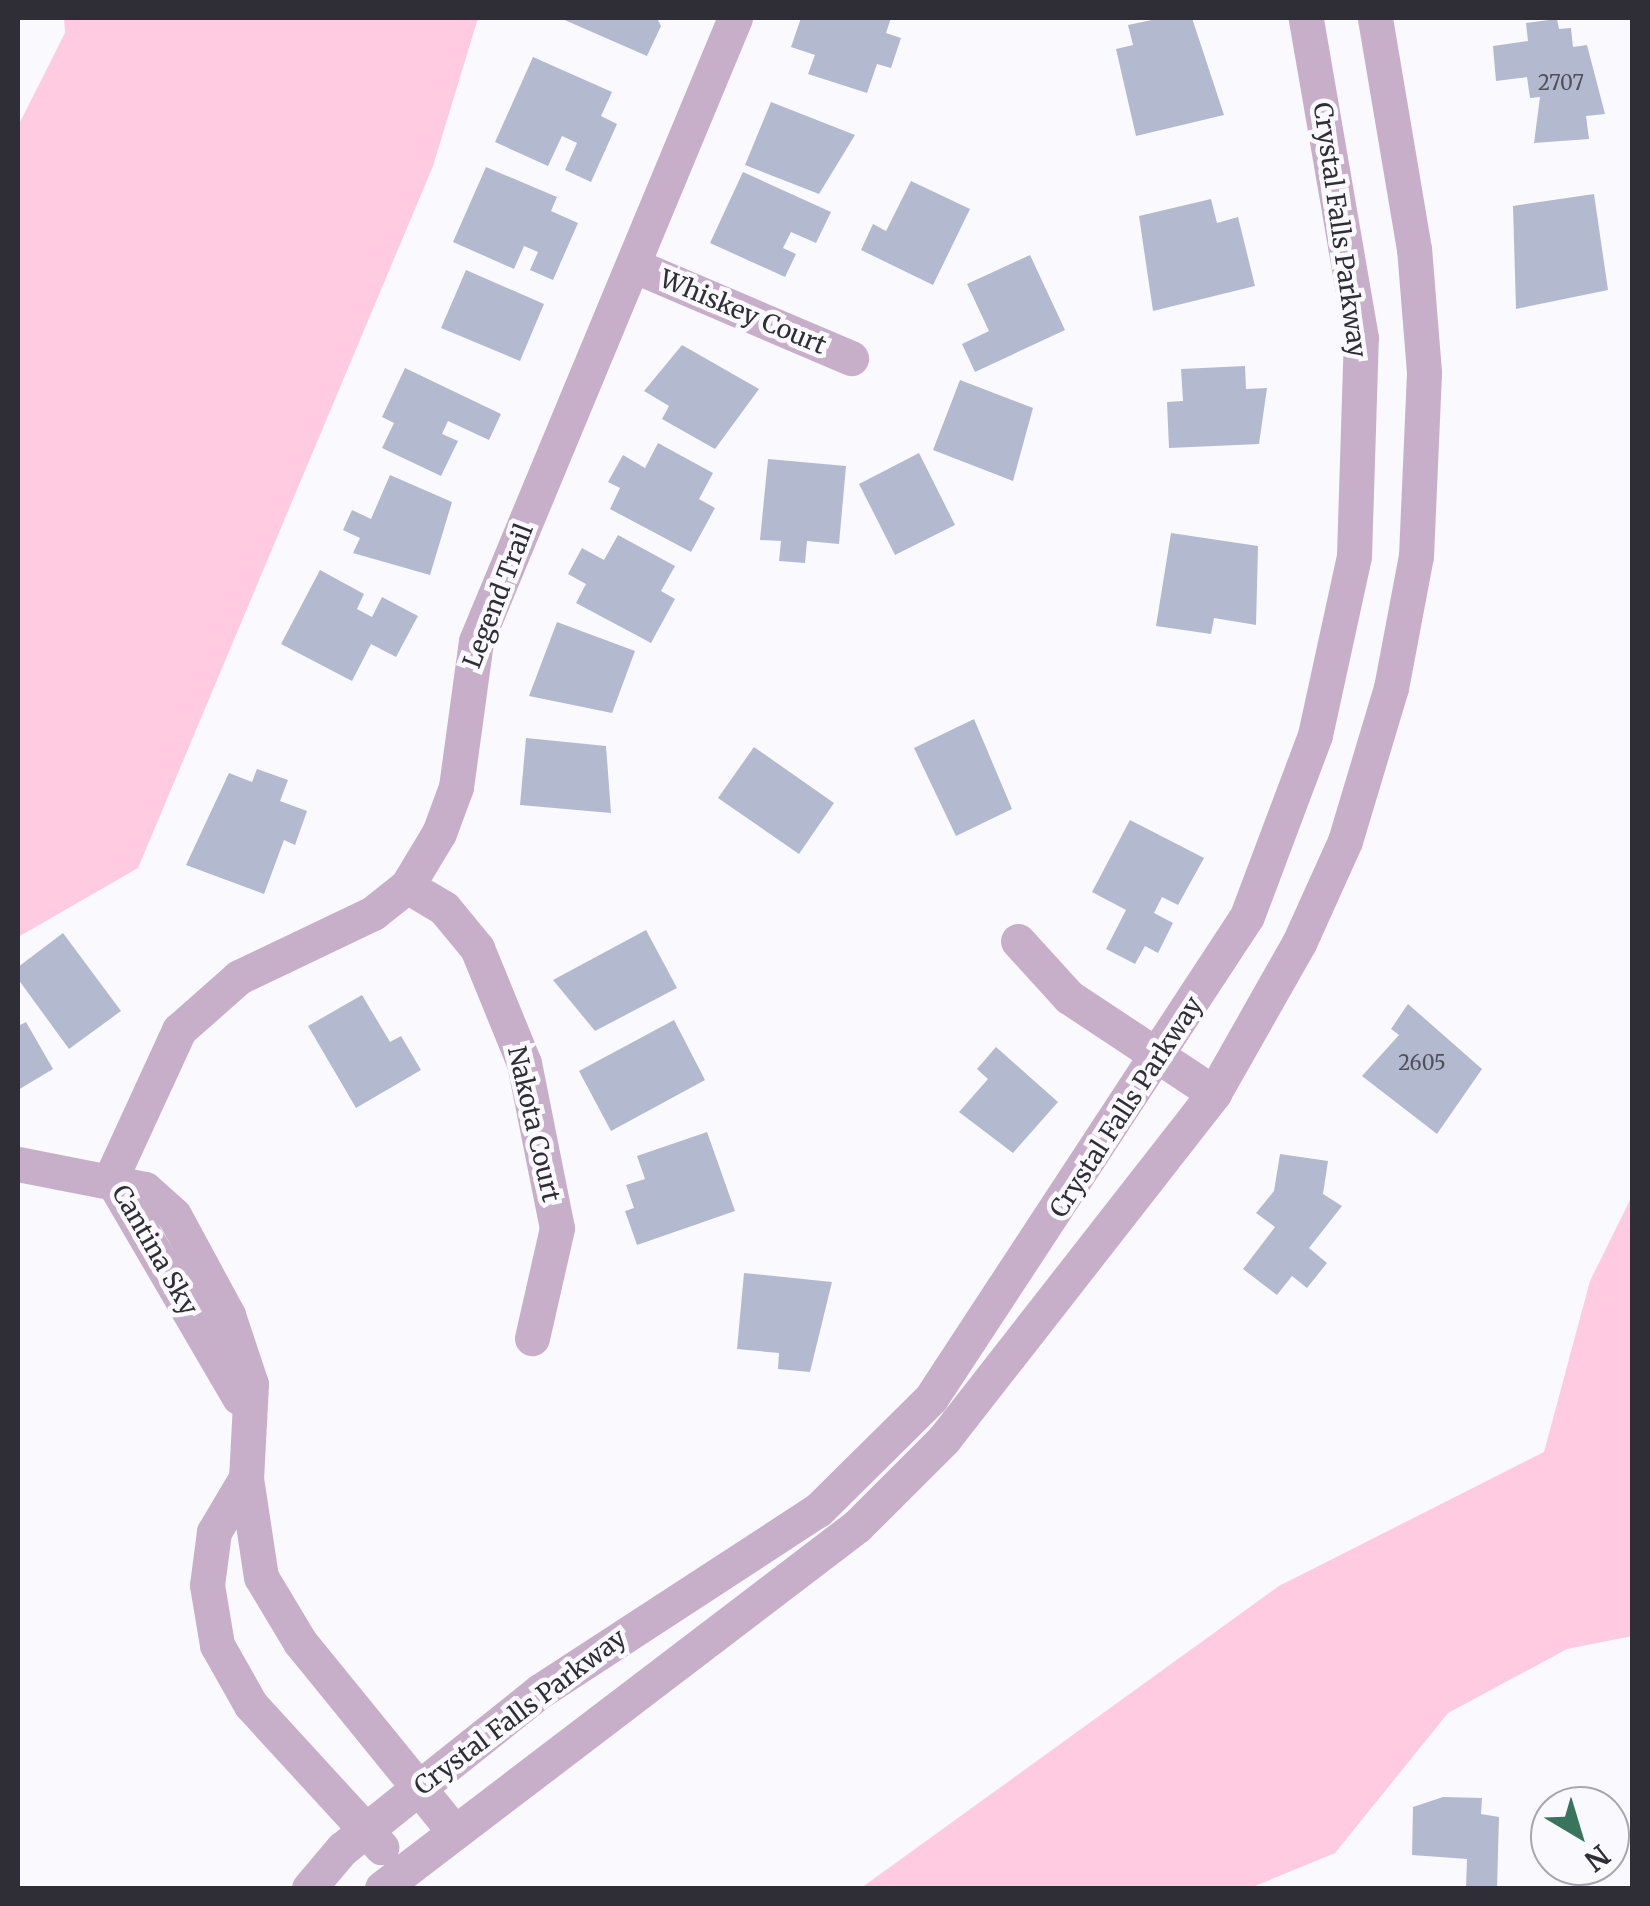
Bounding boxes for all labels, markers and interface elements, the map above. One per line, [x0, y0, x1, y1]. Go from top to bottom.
house number: 2707 [1538, 70, 1584, 94]
street label: Crystal Falls Parkway [1307, 101, 1373, 359]
street label: Whiskey Court [655, 263, 831, 361]
street label: Legend Trail [457, 520, 539, 672]
street label: Crystal Falls Parkway [1043, 991, 1209, 1223]
street label: Nakota Court [502, 1043, 566, 1205]
house number: 2605 [1398, 1050, 1446, 1074]
street label: Cantina Sky [106, 1180, 204, 1320]
street label: Crystal Falls Parkway [408, 1623, 632, 1801]
north arrow [1530, 1786, 1630, 1886]
text: N [1577, 1837, 1617, 1879]

